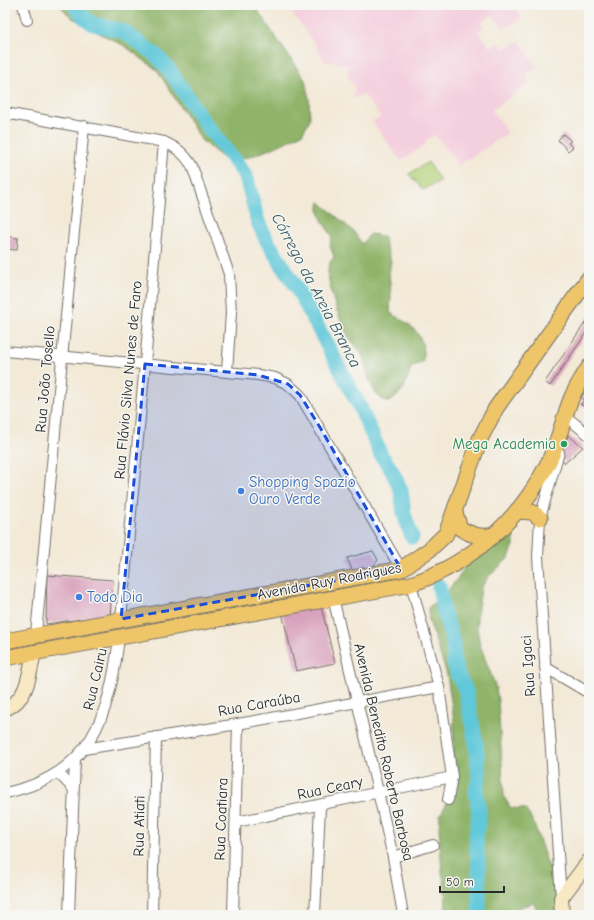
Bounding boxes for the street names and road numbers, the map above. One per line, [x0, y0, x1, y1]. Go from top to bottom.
street label: Rua Flávio Silva Nunes de Faro [110, 280, 146, 480]
street label: Rua João Tosello [31, 325, 59, 433]
street label: Avenida Ruy Rodrigues [255, 558, 403, 604]
street label: Rua Igaci [517, 635, 539, 697]
street label: Avenida Benedito Roberto Barbosa [350, 641, 418, 863]
street label: Rua Cairu [79, 646, 111, 712]
street label: Rua Caraúba [216, 688, 302, 720]
street label: Rua Ceary [296, 772, 365, 804]
street label: Rua Coatiara [211, 777, 231, 861]
street label: Rua Atiati [129, 795, 149, 857]

